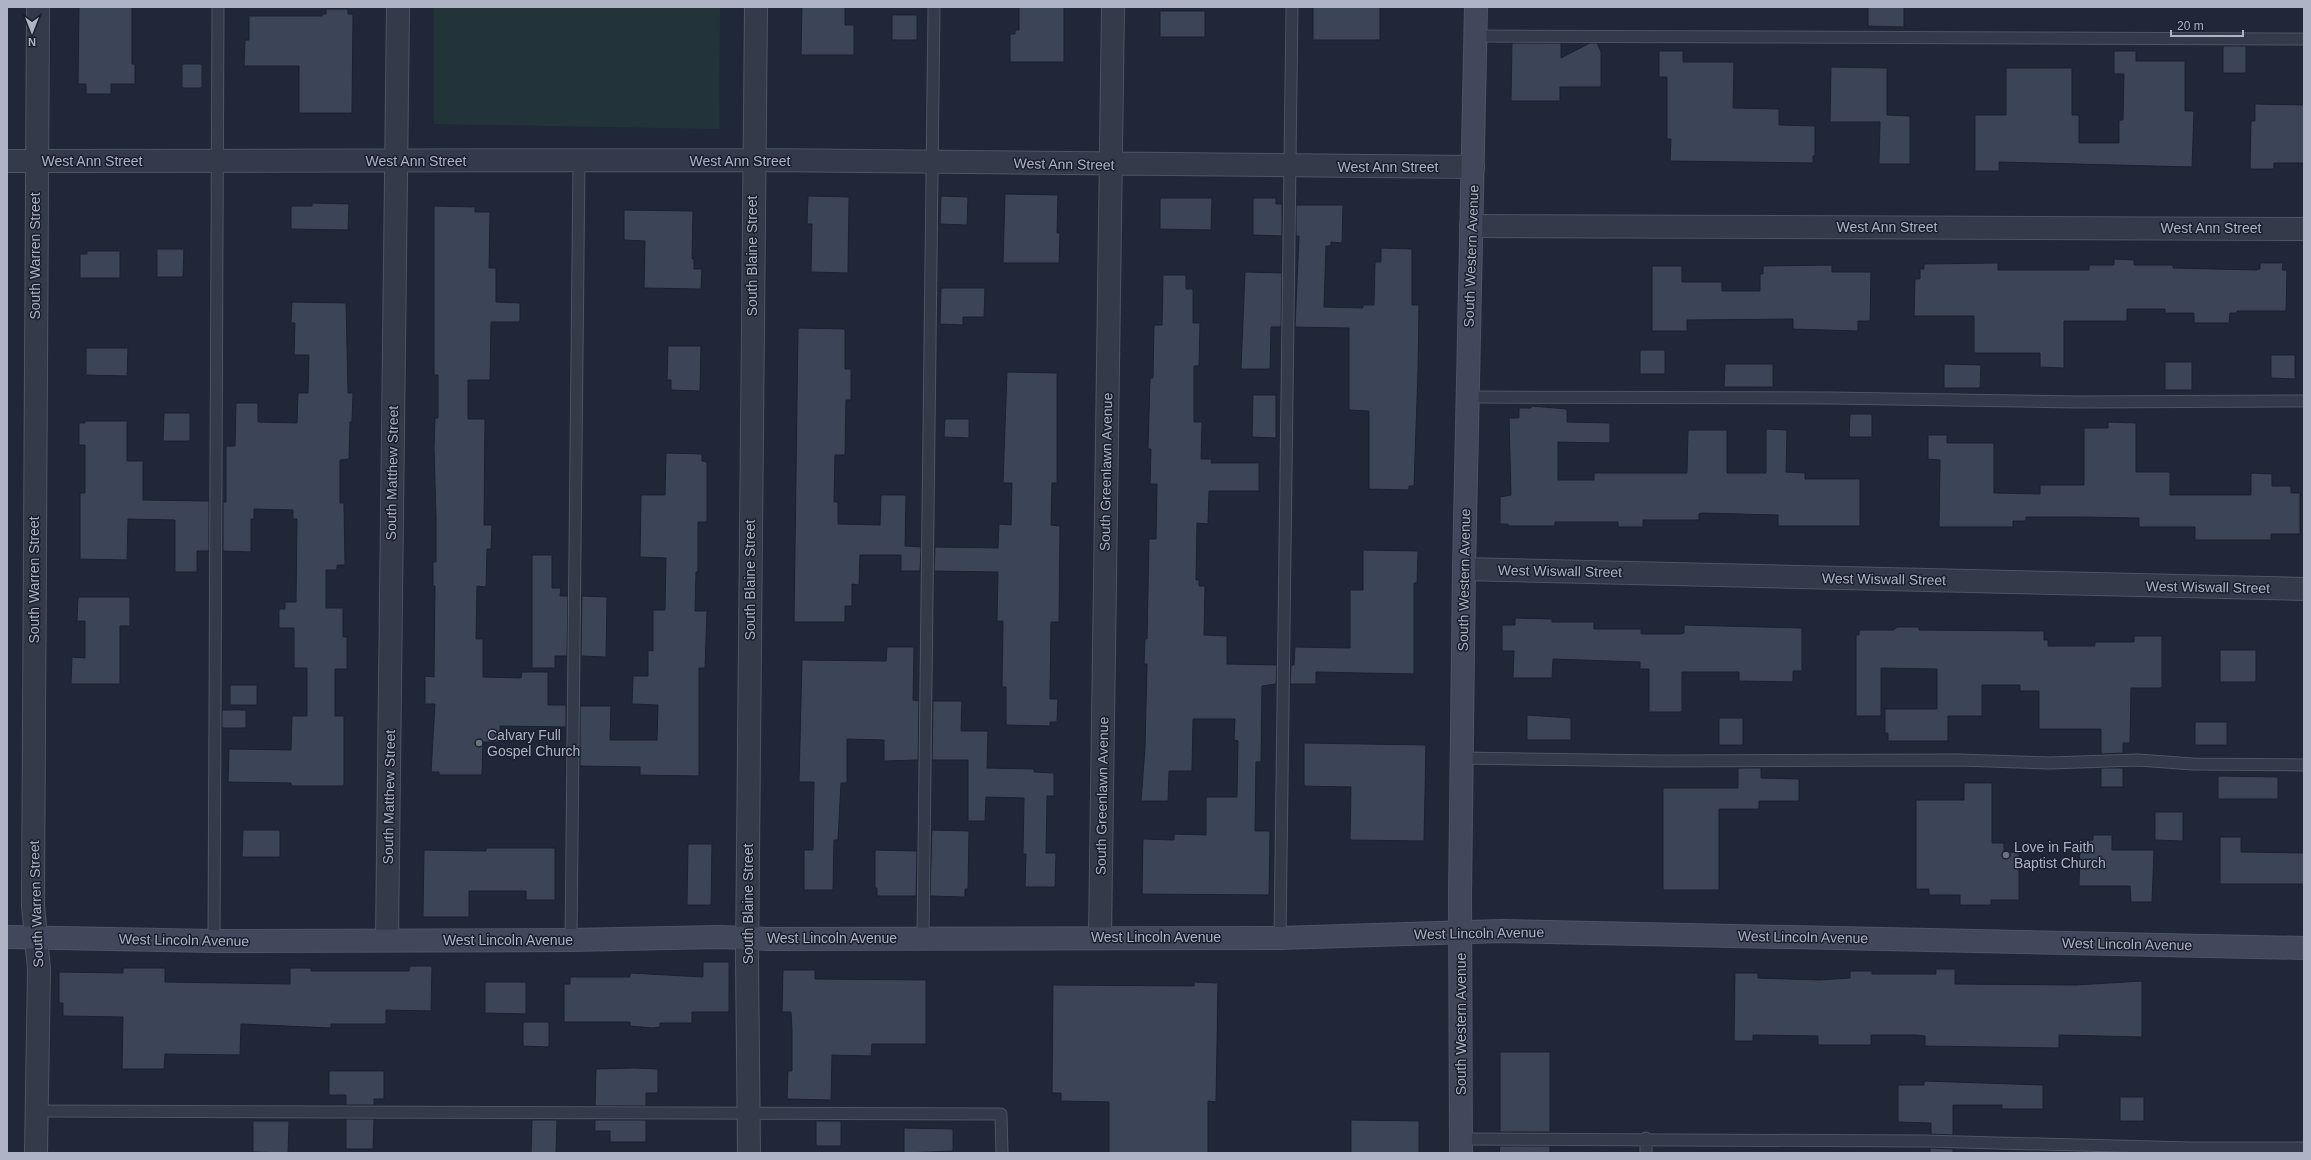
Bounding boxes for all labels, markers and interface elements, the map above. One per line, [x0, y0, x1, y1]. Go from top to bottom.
north arrow [12, 12, 52, 52]
scale bar [2171, 12, 2243, 38]
text: 20 m [2177, 19, 2204, 33]
text: N [28, 36, 36, 48]
street label: West Ann Street [42, 153, 143, 169]
street label: West Ann Street [366, 153, 467, 169]
street label: West Ann Street [690, 153, 791, 169]
street label: West Ann Street [1013, 155, 1115, 173]
street label: West Ann Street [1338, 159, 1439, 175]
street label: South Western Avenue [1461, 184, 1481, 328]
street label: South Warren Street [27, 192, 43, 320]
street label: South Blaine Street [744, 196, 760, 316]
street label: West Ann Street [1837, 219, 1938, 235]
street label: West Ann Street [2161, 220, 2262, 236]
street label: South Greenlawn Avenue [1097, 392, 1115, 551]
street label: South Matthew Street [383, 405, 401, 540]
street label: South Western Avenue [1455, 508, 1473, 651]
street label: South Warren Street [26, 516, 42, 644]
street label: South Blaine Street [742, 520, 758, 640]
street label: West Wiswall Street [1498, 562, 1622, 580]
street label: West Wiswall Street [1822, 570, 1946, 588]
street label: West Wiswall Street [2146, 578, 2270, 596]
street label: South Greenlawn Avenue [1093, 716, 1111, 875]
place label: Calvary Full Gospel Church [487, 727, 580, 759]
street label: South Matthew Street [380, 729, 398, 864]
marker: Calvary Full Gospel Church [474, 738, 484, 748]
place label: Love in Faith Baptist Church [2014, 839, 2106, 871]
street label: South Warren Street [26, 840, 46, 968]
street label: South Blaine Street [740, 844, 756, 964]
marker: Love in Faith Baptist Church [2001, 850, 2011, 860]
street label: West Lincoln Avenue [1414, 924, 1544, 942]
street label: West Lincoln Avenue [1738, 928, 1868, 946]
street label: West Lincoln Avenue [1091, 929, 1221, 945]
street label: West Lincoln Avenue [767, 930, 897, 946]
street label: West Lincoln Avenue [119, 931, 249, 949]
street label: West Lincoln Avenue [443, 932, 573, 948]
street label: West Lincoln Avenue [2062, 935, 2192, 953]
street label: South Western Avenue [1453, 952, 1469, 1095]

